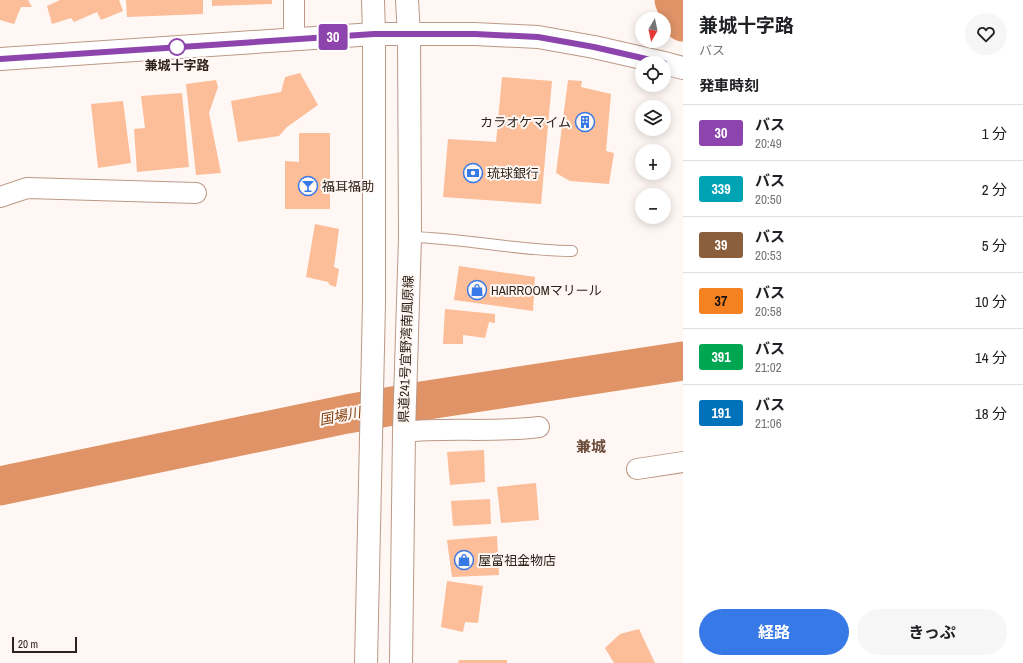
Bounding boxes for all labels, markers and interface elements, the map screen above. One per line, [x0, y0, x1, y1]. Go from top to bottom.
north arrow [635, 12, 671, 48]
map controls [635, 12, 671, 224]
text: 兼城十字路 [699, 12, 794, 38]
button: heart [965, 13, 1007, 55]
line badge: 30 [315, 24, 351, 50]
text: 30 [327, 28, 339, 46]
marker: 兼城十字路 [168, 38, 186, 56]
text: バス [699, 42, 725, 59]
button: locate [635, 56, 671, 92]
place label: 兼城十字路 [144, 57, 210, 74]
text: 発車時刻 [699, 75, 759, 96]
button: layers [635, 100, 671, 136]
building icon: カラオケマイム [574, 111, 596, 133]
place label: カラオケマイム [480, 114, 571, 131]
text: バス [755, 114, 785, 135]
text: 1 分 [982, 123, 1007, 144]
text: 30 [715, 124, 727, 142]
text: 20:49 [755, 135, 782, 152]
button: + [635, 144, 671, 180]
bank icon: 琉球銀行 [462, 162, 484, 184]
place label: 琉球銀行 [487, 165, 539, 182]
text: バス [755, 170, 785, 191]
bar icon: 福耳福助 [297, 175, 319, 197]
place label: 福耳福助 [322, 178, 374, 195]
text: 2 分 [982, 179, 1007, 200]
text: 339 [711, 180, 731, 198]
button: − [635, 188, 671, 224]
text: 20:50 [755, 191, 782, 208]
text: バス [755, 226, 785, 247]
text: 5 分 [982, 235, 1007, 256]
text: 39 [715, 236, 727, 254]
text: 20:53 [755, 247, 782, 264]
street label: 県道241号宜野湾南風原線 [395, 275, 417, 423]
shop icon: HAIRROOMマリール [466, 279, 488, 301]
place label: HAIRROOMマリール [491, 282, 602, 299]
text: バス [755, 282, 785, 303]
text: 10 分 [975, 291, 1007, 312]
text: 37 [715, 292, 727, 310]
text: 20:58 [755, 303, 782, 320]
text: バス [755, 338, 785, 359]
text: 14 分 [975, 347, 1007, 368]
text: 391 [711, 348, 731, 366]
text: 21:02 [755, 359, 782, 376]
text: バス [755, 394, 785, 415]
water label: 国場川 [318, 403, 364, 429]
text: 18 分 [975, 403, 1007, 424]
text: 191 [711, 404, 731, 422]
text: 21:06 [755, 415, 782, 432]
district label: 兼城 [576, 436, 606, 457]
shop icon: 屋富祖金物店 [453, 549, 475, 571]
place label: 屋富祖金物店 [478, 552, 556, 569]
button: 経路 [699, 609, 849, 655]
button: きっぷ [857, 609, 1007, 655]
scale bar [12, 635, 77, 654]
text: 20 m [18, 637, 38, 651]

